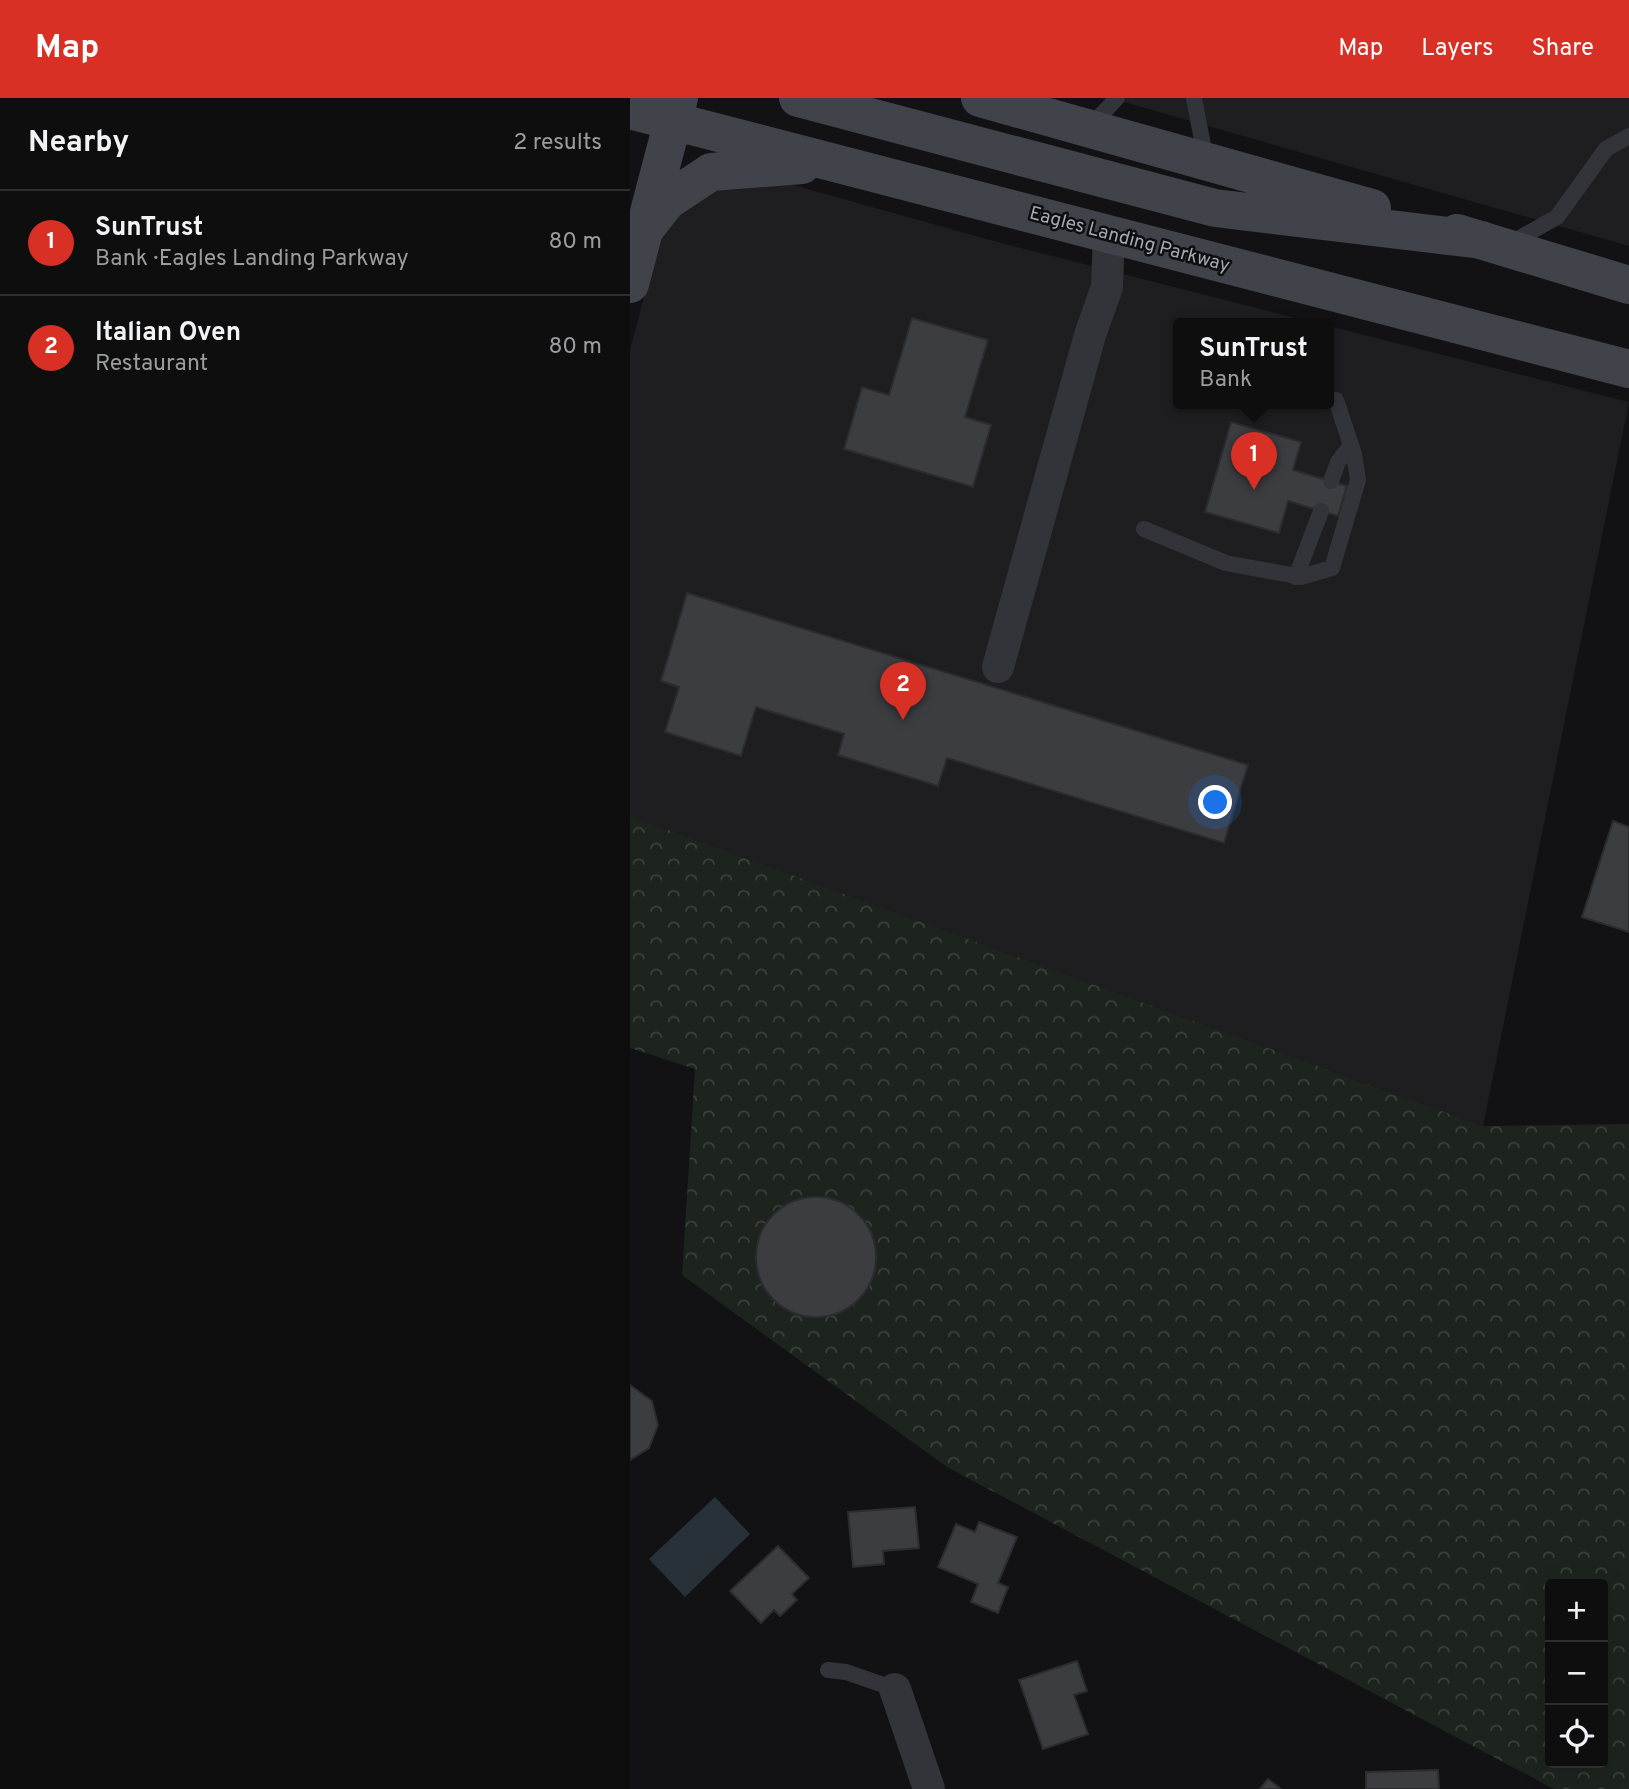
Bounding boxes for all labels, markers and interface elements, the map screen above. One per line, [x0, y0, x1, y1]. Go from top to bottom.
text: Map [35, 28, 99, 70]
text: Map [1338, 34, 1383, 64]
text: Layers [1421, 34, 1493, 64]
text: Share [1531, 34, 1594, 64]
text: Nearby [28, 125, 129, 162]
text: 2 results [513, 129, 602, 158]
street label: Eagles Landing Parkway [1027, 202, 1232, 278]
text: SunTrust [95, 212, 203, 245]
text: 1 [46, 228, 56, 257]
text: 80 m [549, 228, 602, 257]
text: Bank · Eagles Landing Parkway [95, 245, 409, 274]
text: Italian Oven [95, 317, 241, 350]
popup [1173, 318, 1334, 409]
text: 2 [44, 333, 58, 362]
text: 80 m [549, 333, 602, 362]
text: SunTrust [1199, 333, 1308, 366]
text: Restaurant [95, 350, 208, 379]
text: Bank [1199, 366, 1252, 395]
pin: 1 [1231, 432, 1277, 490]
pin: 2 [880, 662, 926, 720]
your location [1198, 785, 1232, 819]
map controls [1545, 1579, 1608, 1768]
button: + [1545, 1579, 1608, 1642]
button: − [1545, 1642, 1608, 1705]
button: locate [1545, 1705, 1608, 1768]

